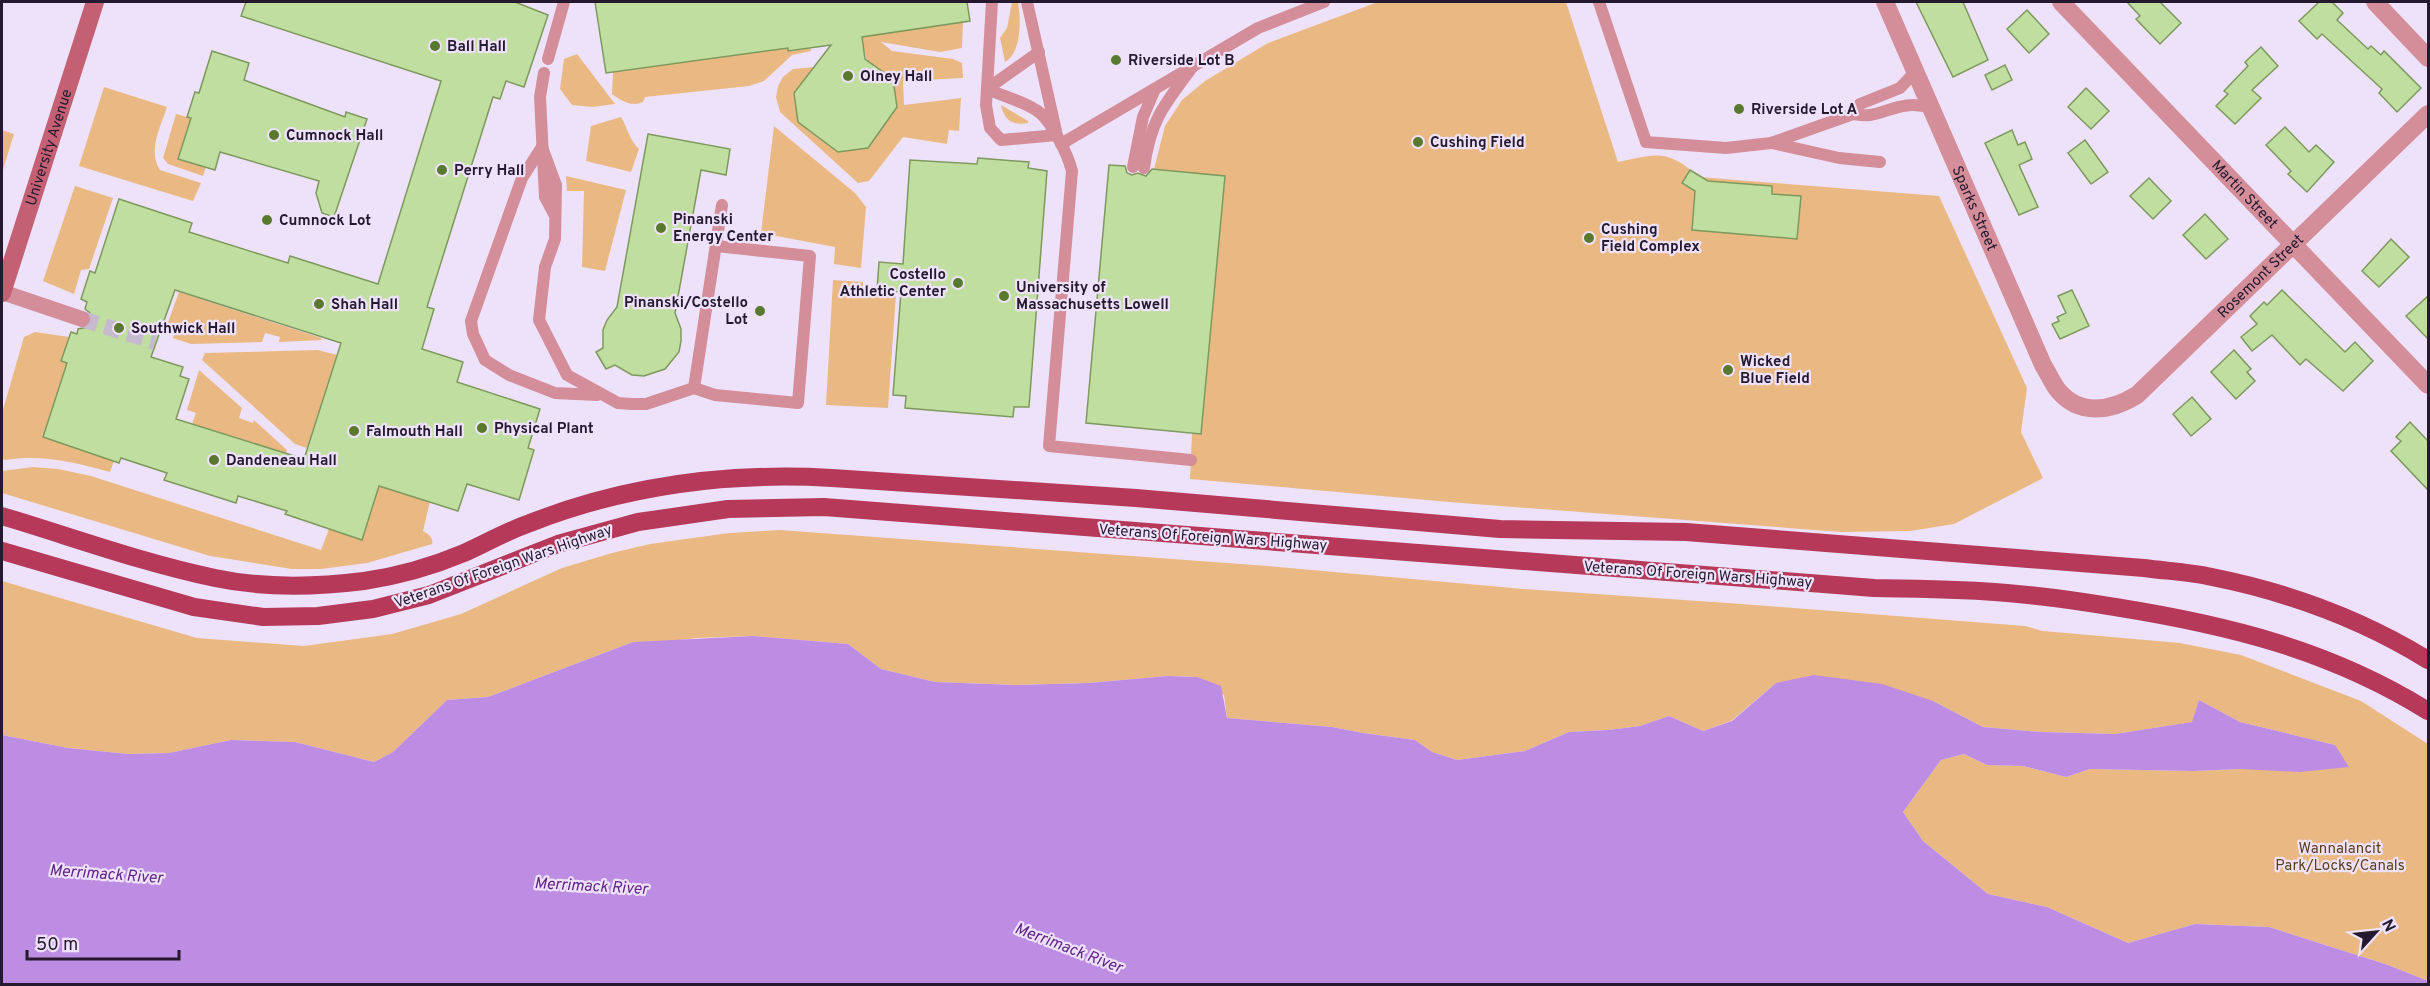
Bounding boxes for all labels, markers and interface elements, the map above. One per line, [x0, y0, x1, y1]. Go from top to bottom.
place label: Ball Hall [447, 38, 506, 57]
marker: Ball Hall [428, 39, 442, 53]
place label: Riverside Lot B [1128, 52, 1235, 71]
marker: Riverside Lot B [1109, 53, 1123, 67]
place label: Olney Hall [860, 68, 932, 87]
marker: Olney Hall [841, 69, 855, 83]
street label: University Avenue [22, 87, 78, 208]
place label: Riverside Lot A [1751, 101, 1858, 120]
marker: Riverside Lot A [1732, 102, 1746, 116]
place label: Cumnock Hall [286, 127, 383, 146]
marker: Cumnock Hall [267, 128, 281, 142]
place label: Cushing Field [1430, 134, 1525, 153]
marker: Cushing Field [1411, 135, 1425, 149]
street label: Martin Street [2207, 157, 2281, 234]
place label: Perry Hall [454, 162, 524, 181]
marker: Perry Hall [435, 163, 449, 177]
street label: Sparks Street [1947, 163, 2000, 254]
place label: Pinanski Energy Center [673, 211, 774, 247]
place label: Cumnock Lot [279, 212, 371, 231]
marker: Cumnock Lot [260, 213, 274, 227]
marker: Pinanski Energy Center [654, 221, 668, 235]
place label: Cushing Field Complex [1601, 221, 1700, 257]
marker: Cushing Field Complex [1582, 231, 1596, 245]
street label: Rosemont Street [2214, 231, 2309, 323]
place label: Costello Athletic Center [840, 266, 947, 302]
marker: Costello Athletic Center [951, 276, 965, 290]
place label: University of Massachusetts Lowell [1016, 279, 1169, 315]
marker: University of Massachusetts Lowell [997, 289, 1011, 303]
place label: Pinanski/Costello Lot [624, 294, 748, 330]
place label: Shah Hall [331, 296, 398, 315]
marker: Shah Hall [312, 297, 326, 311]
marker: Pinanski/Costello Lot [753, 304, 767, 318]
place label: Southwick Hall [131, 320, 235, 339]
marker: Southwick Hall [112, 321, 126, 335]
place label: Wicked Blue Field [1740, 353, 1810, 389]
marker: Wicked Blue Field [1721, 363, 1735, 377]
place label: Physical Plant [494, 420, 594, 439]
marker: Physical Plant [475, 421, 489, 435]
place label: Falmouth Hall [366, 423, 463, 442]
marker: Falmouth Hall [347, 424, 361, 438]
place label: Dandeneau Hall [226, 452, 337, 471]
marker: Dandeneau Hall [207, 453, 221, 467]
street label: Veterans Of Foreign Wars Highway [392, 521, 615, 614]
street label: Veterans Of Foreign Wars Highway [1098, 521, 1328, 556]
street label: Veterans Of Foreign Wars Highway [1583, 558, 1813, 593]
park label: Wannalancit Park/Locks/Canals [2275, 840, 2405, 876]
water label: Merrimack River [48, 861, 165, 889]
water label: Merrimack River [534, 874, 650, 900]
north arrow [2346, 902, 2406, 962]
text: N [2376, 916, 2399, 936]
water label: Merrimack River [1012, 919, 1127, 979]
scale bar [27, 923, 178, 961]
text: 50 m [36, 934, 78, 957]

